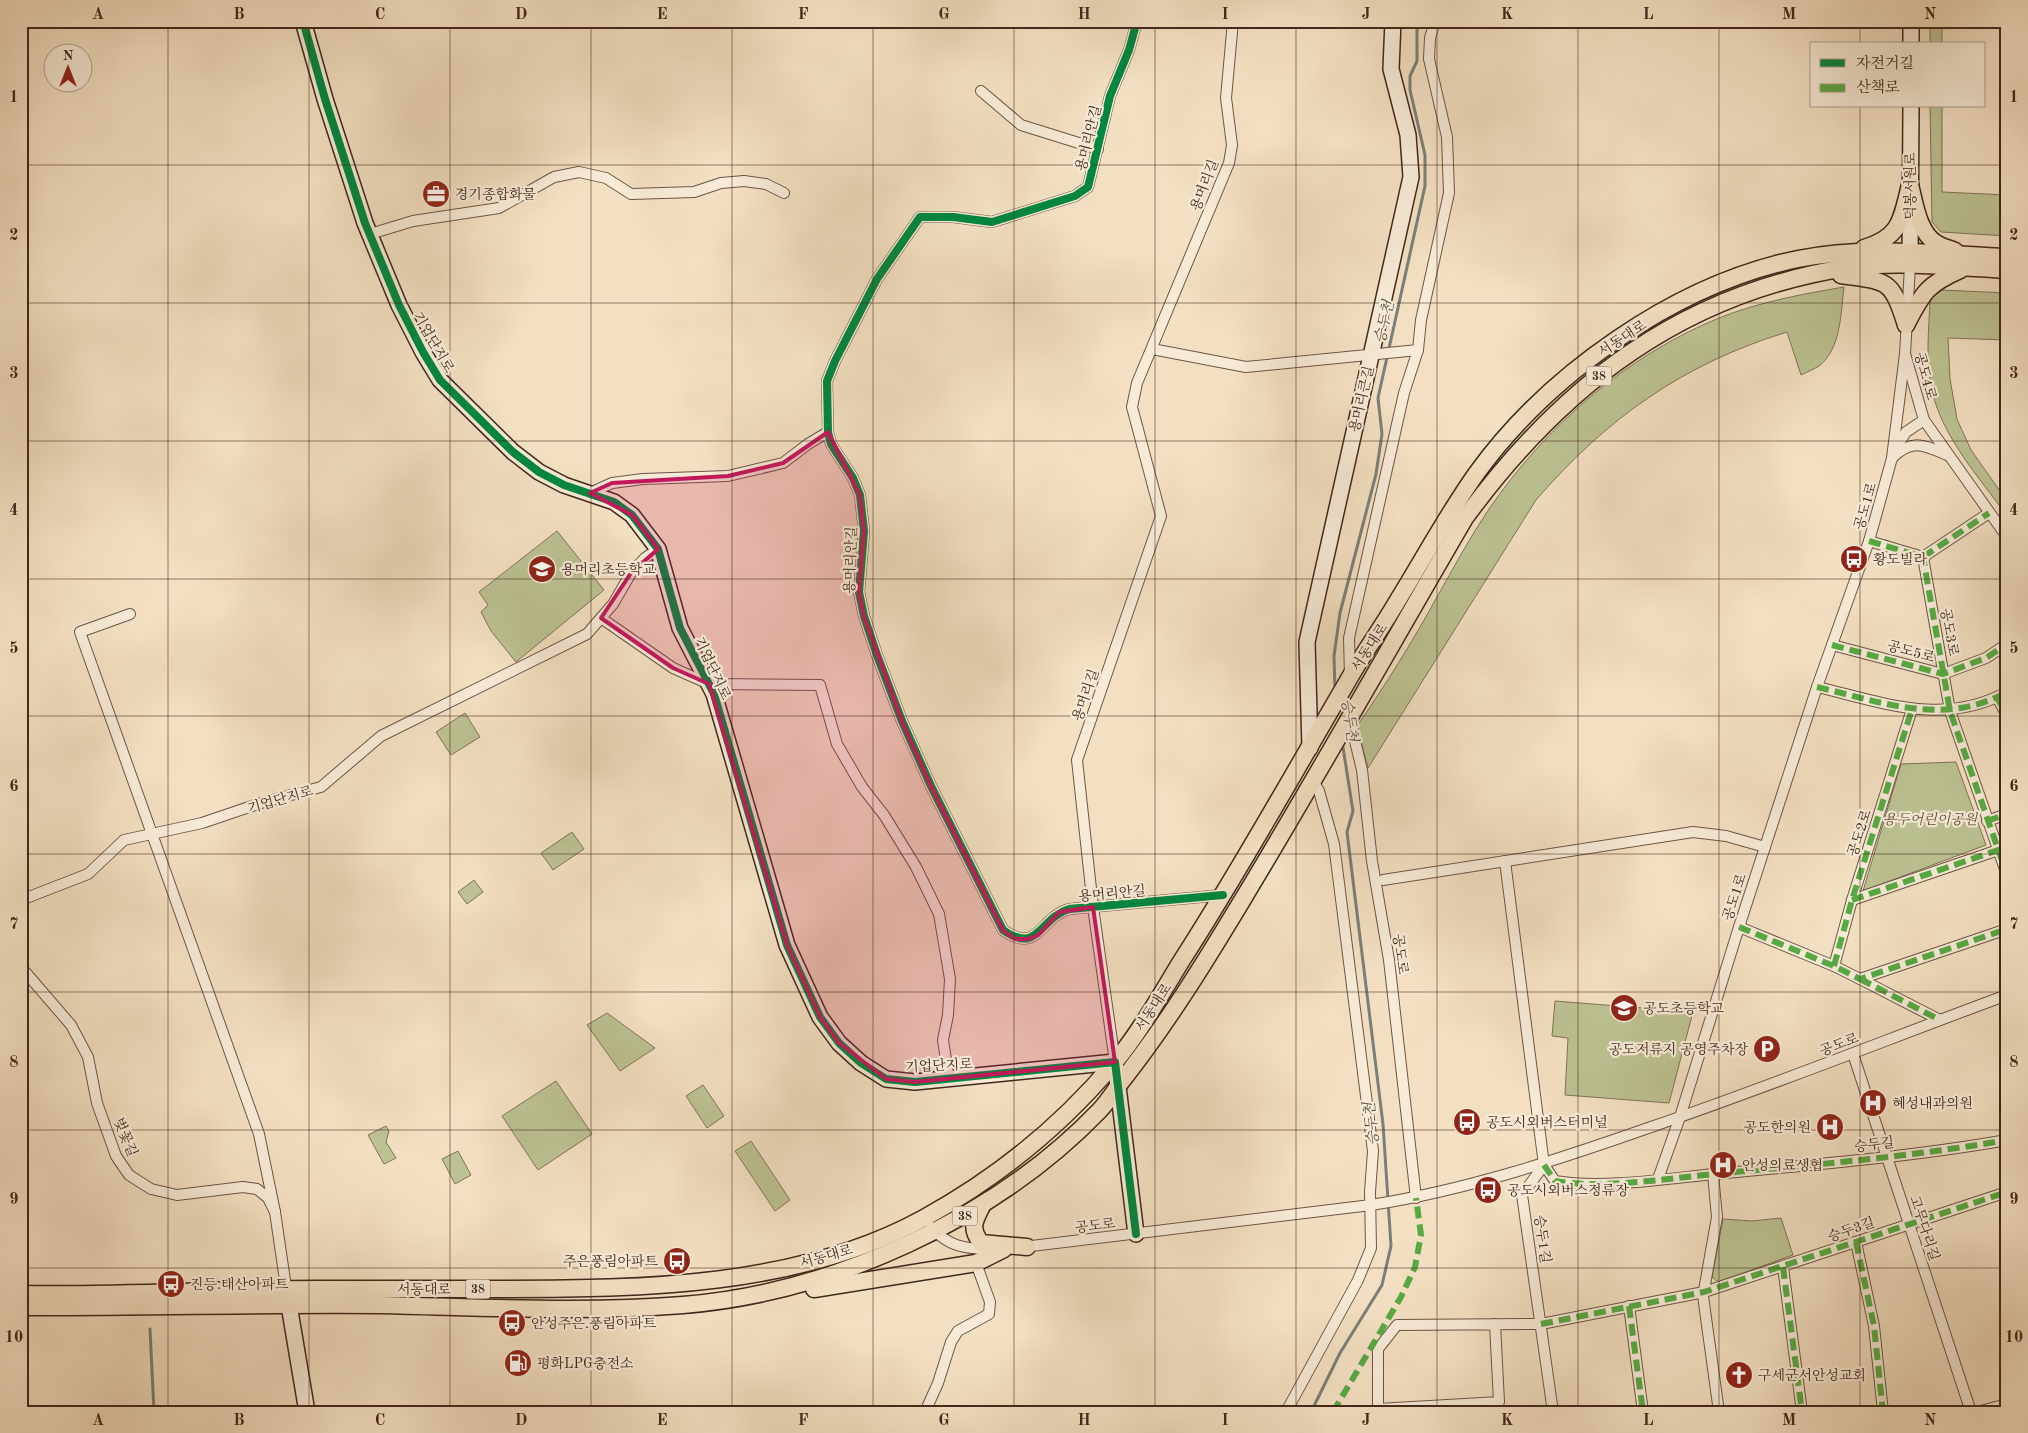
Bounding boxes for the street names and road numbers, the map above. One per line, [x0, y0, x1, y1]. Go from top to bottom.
street label: 용머리안길 [1073, 103, 1104, 173]
street label: 덕봉서원로 [1902, 152, 1918, 220]
street label: 용머리길 [1188, 157, 1221, 213]
street label: 기업단지로 [410, 309, 457, 376]
street label: 서동대로 [1595, 317, 1649, 359]
street label: 공도4로 [1912, 351, 1939, 402]
street label: 용머리큰길 [1347, 364, 1376, 434]
road number: 38 [1586, 366, 1612, 386]
street label: 공도1로 [1852, 480, 1880, 532]
street label: 용머리안길 [842, 526, 859, 594]
street label: 공도3로 [1938, 607, 1961, 658]
street label: 서동대로 [1348, 620, 1391, 674]
street label: 기업단지로 [691, 634, 734, 702]
street label: 공도5로 [1885, 638, 1937, 665]
street label: 용머리길 [1070, 667, 1101, 723]
street label: 기업단지로 [246, 783, 315, 816]
street label: 공도2로 [1845, 807, 1874, 859]
street label: 공도1로 [1720, 871, 1749, 923]
street label: 용머리안길 [1078, 883, 1146, 904]
street label: 공도로 [1390, 933, 1411, 976]
street label: 서동대로 [1132, 980, 1175, 1034]
street label: 공도로 [1818, 1030, 1861, 1059]
street label: 기업단지로 [905, 1056, 974, 1075]
street label: 벚꽃길 [111, 1116, 140, 1159]
street label: 승두길 [1853, 1135, 1895, 1154]
street label: 고무다리길 [1907, 1194, 1942, 1263]
road number: 38 [952, 1206, 978, 1226]
street label: 승두1길 [1532, 1214, 1553, 1264]
street label: 승두3길 [1826, 1214, 1877, 1244]
street label: 공도로 [1074, 1216, 1117, 1235]
street label: 서동대로 [798, 1242, 855, 1271]
road number: 38 [466, 1280, 490, 1298]
street label: 서동대로 [397, 1282, 452, 1297]

